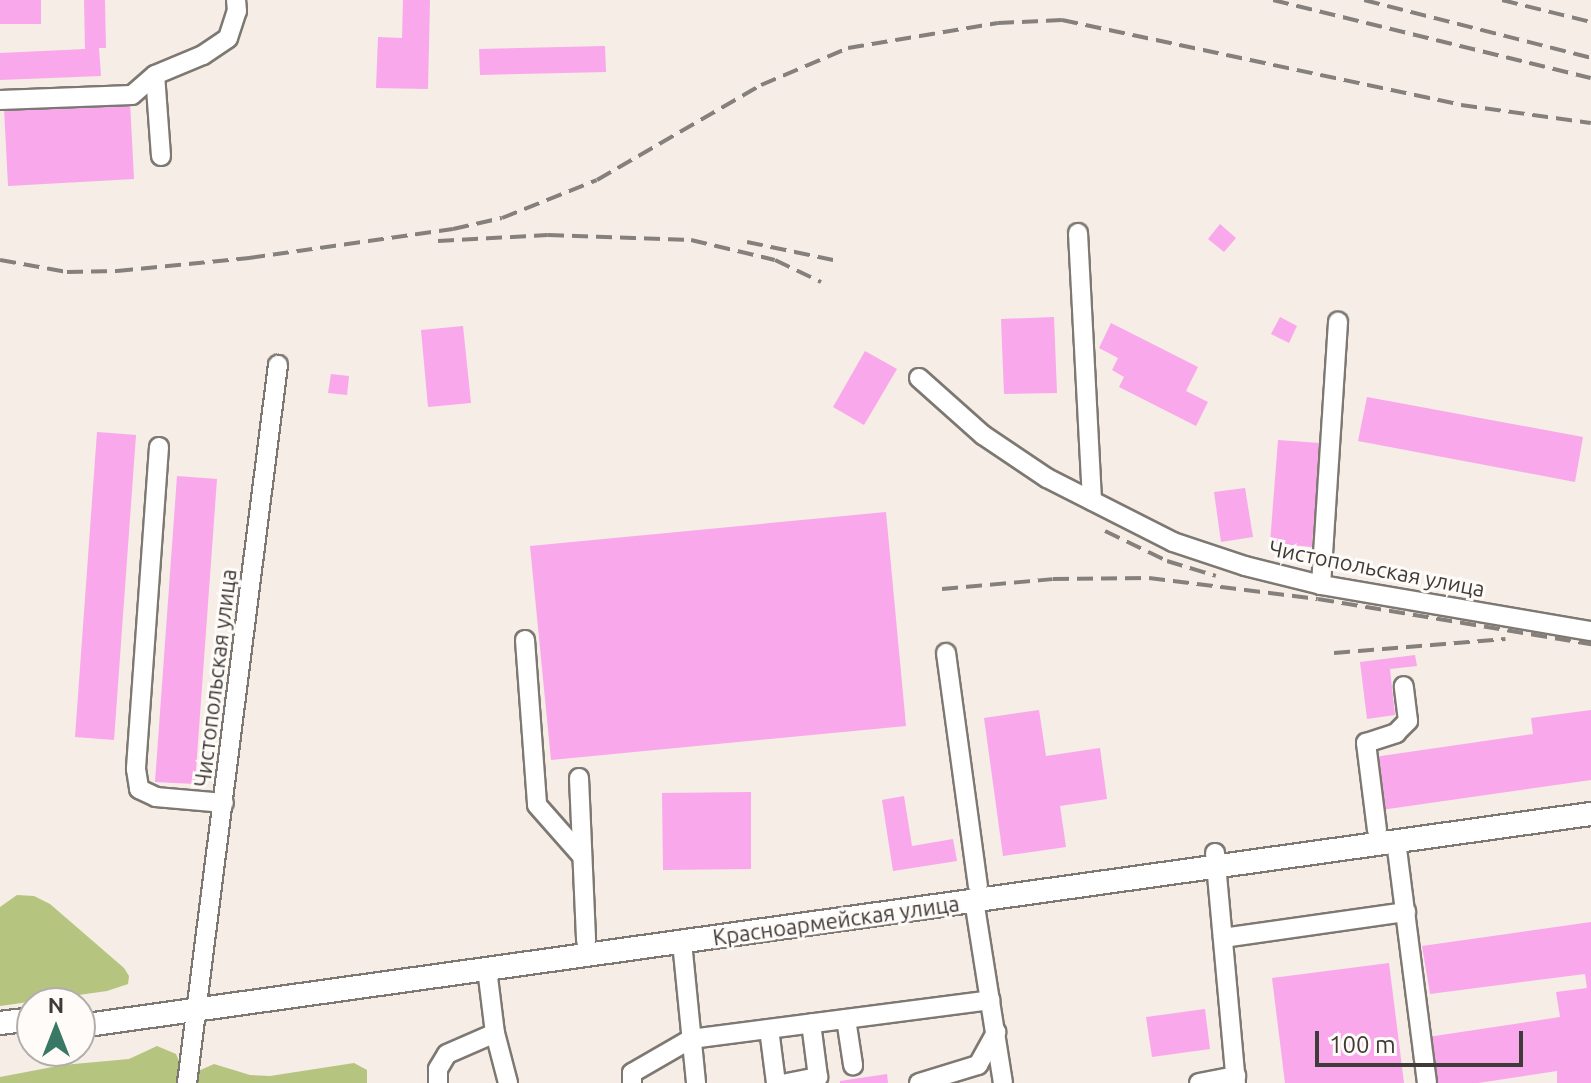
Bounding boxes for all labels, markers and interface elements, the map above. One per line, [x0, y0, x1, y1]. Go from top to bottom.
street label: Чистопольская улица [1267, 534, 1487, 602]
street label: Чистопольская улица [189, 567, 241, 789]
street label: Красноармейская улица [711, 890, 961, 950]
north arrow [16, 987, 96, 1067]
text: N [48, 992, 64, 1017]
scale bar [1319, 1015, 1527, 1065]
text: 100 m [1329, 1031, 1396, 1058]

